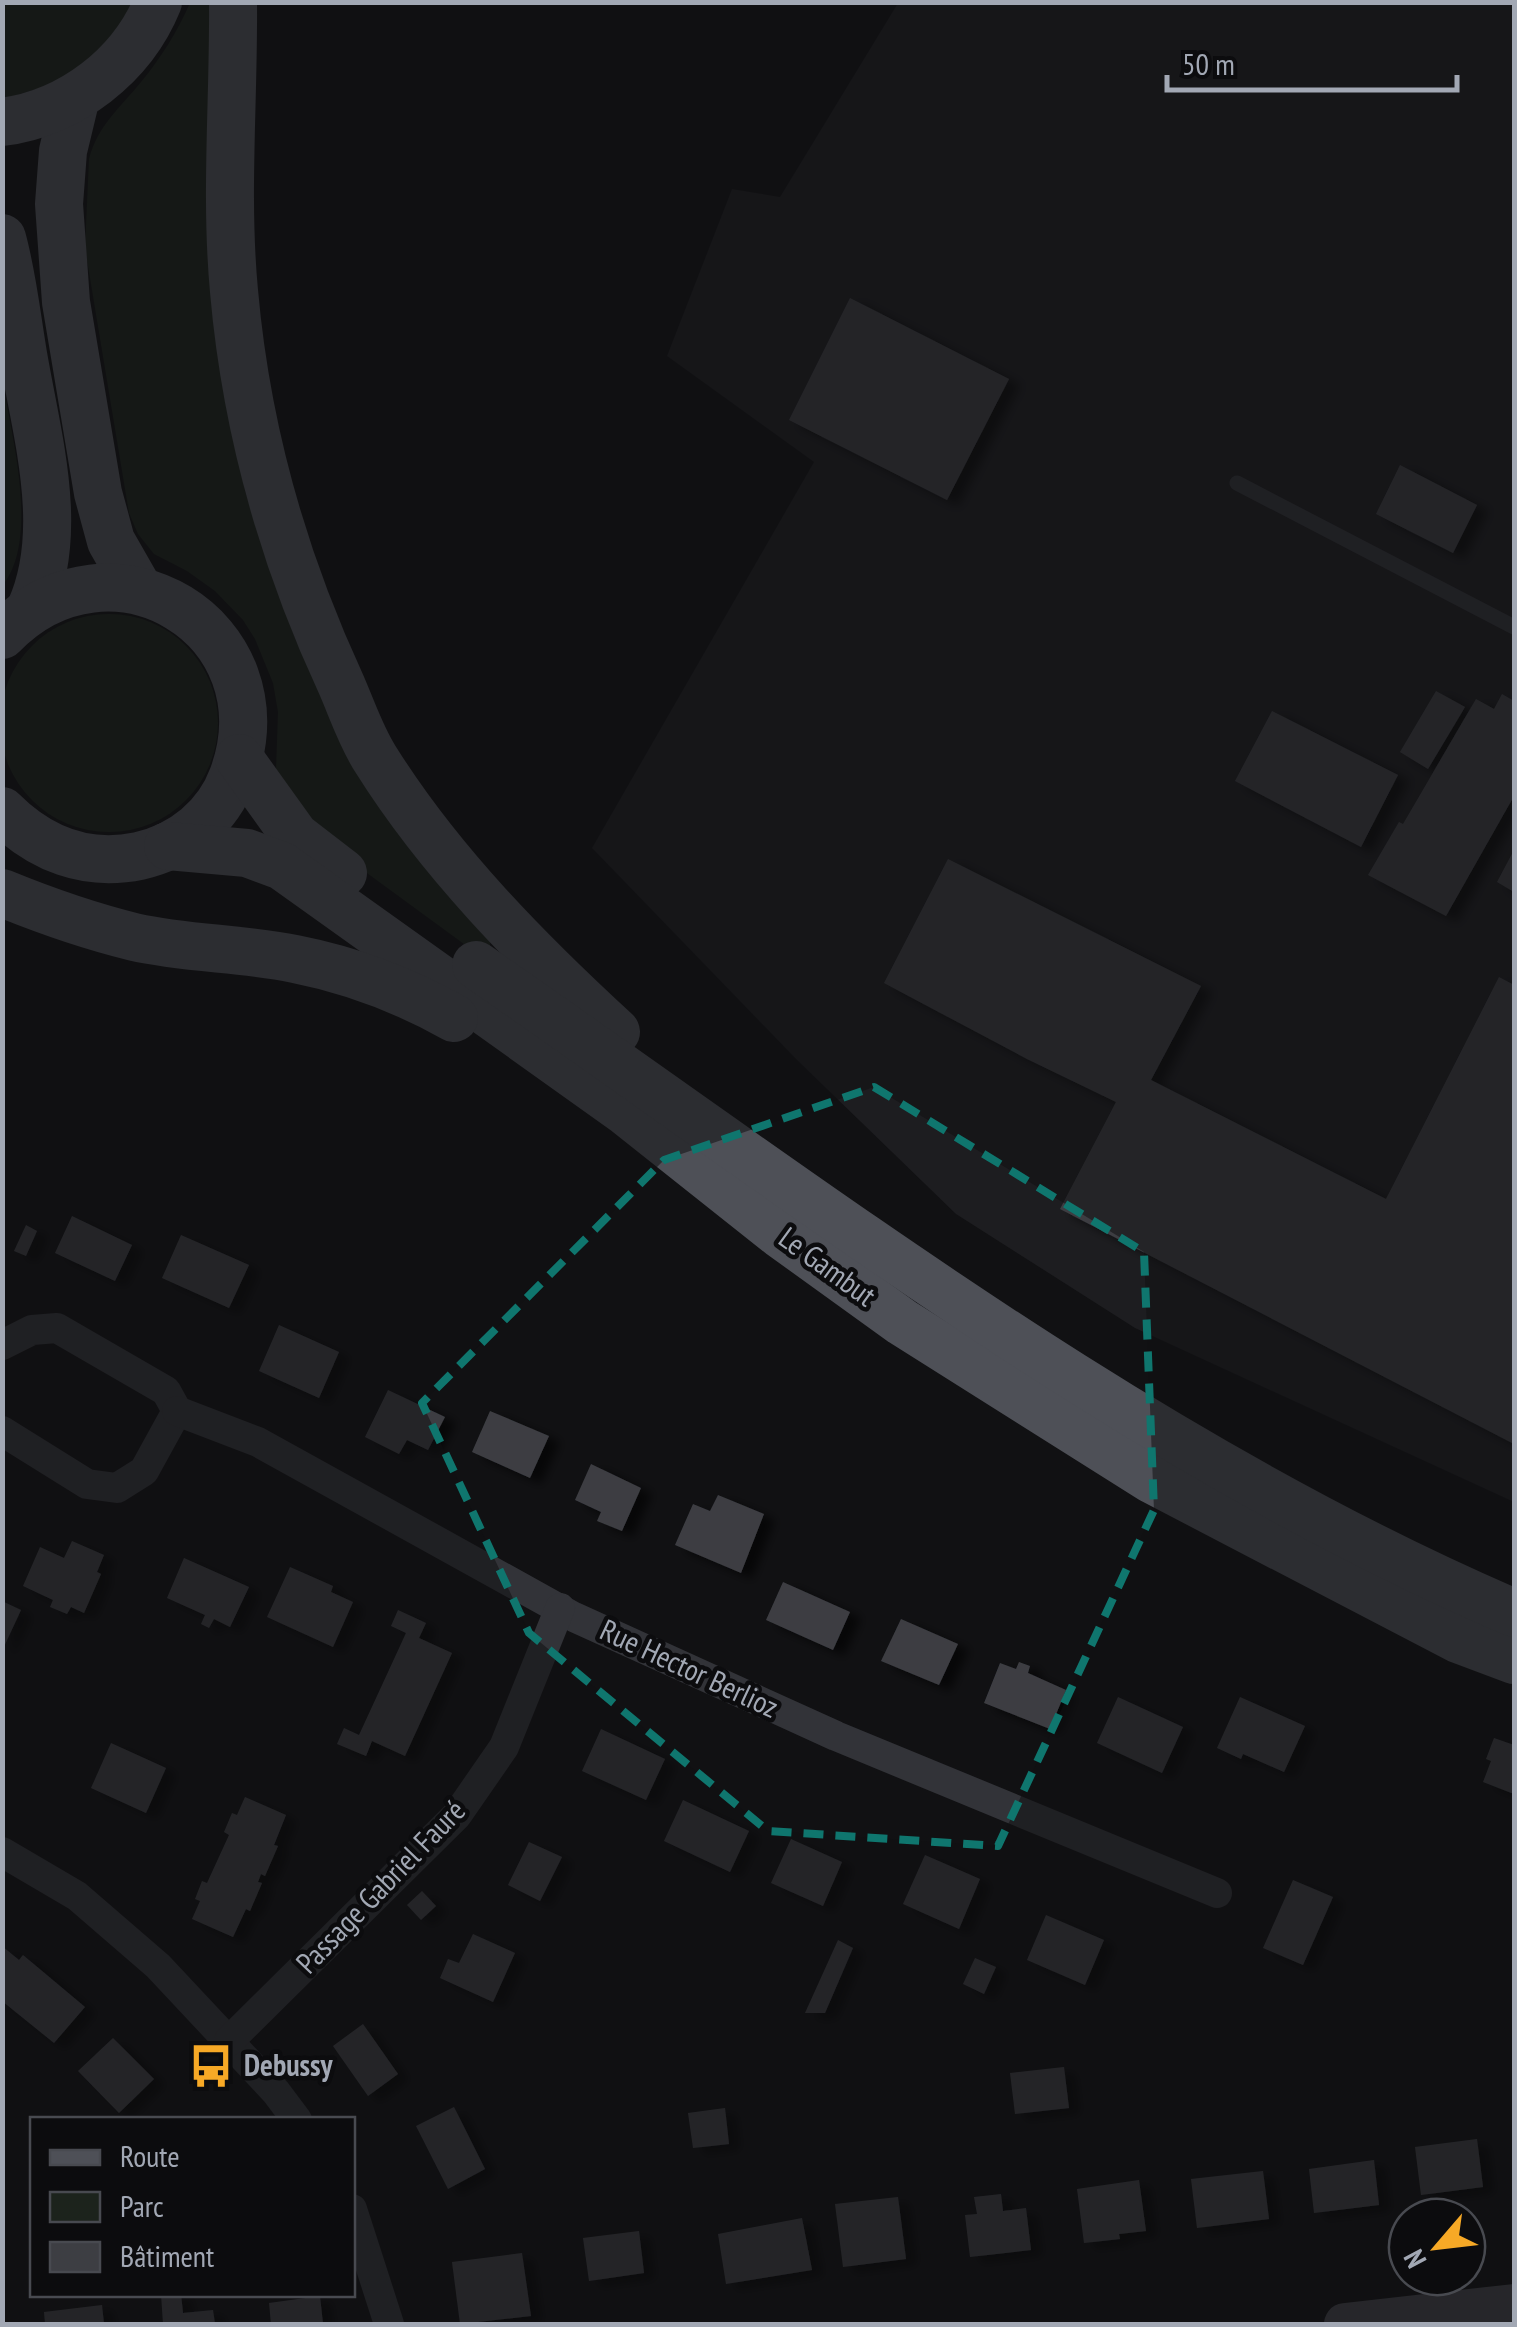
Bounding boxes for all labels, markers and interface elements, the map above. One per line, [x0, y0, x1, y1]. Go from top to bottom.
scale bar [1167, 30, 1457, 92]
text: 50 m [1182, 44, 1235, 83]
street label: Le Gambut [772, 1218, 885, 1314]
street label: Rue Hector Berlioz [594, 1609, 785, 1726]
street label: Passage Gabriel Fauré [287, 1791, 473, 1981]
bus stop icon: Debussy [187, 2042, 235, 2090]
place label: Debussy [244, 2045, 334, 2084]
legend [30, 2117, 355, 2297]
text: Route [120, 2136, 180, 2175]
text: Parc [120, 2186, 164, 2225]
north arrow [1387, 2197, 1487, 2297]
text: Bâtiment [120, 2236, 215, 2275]
text: N [1395, 2244, 1434, 2274]

